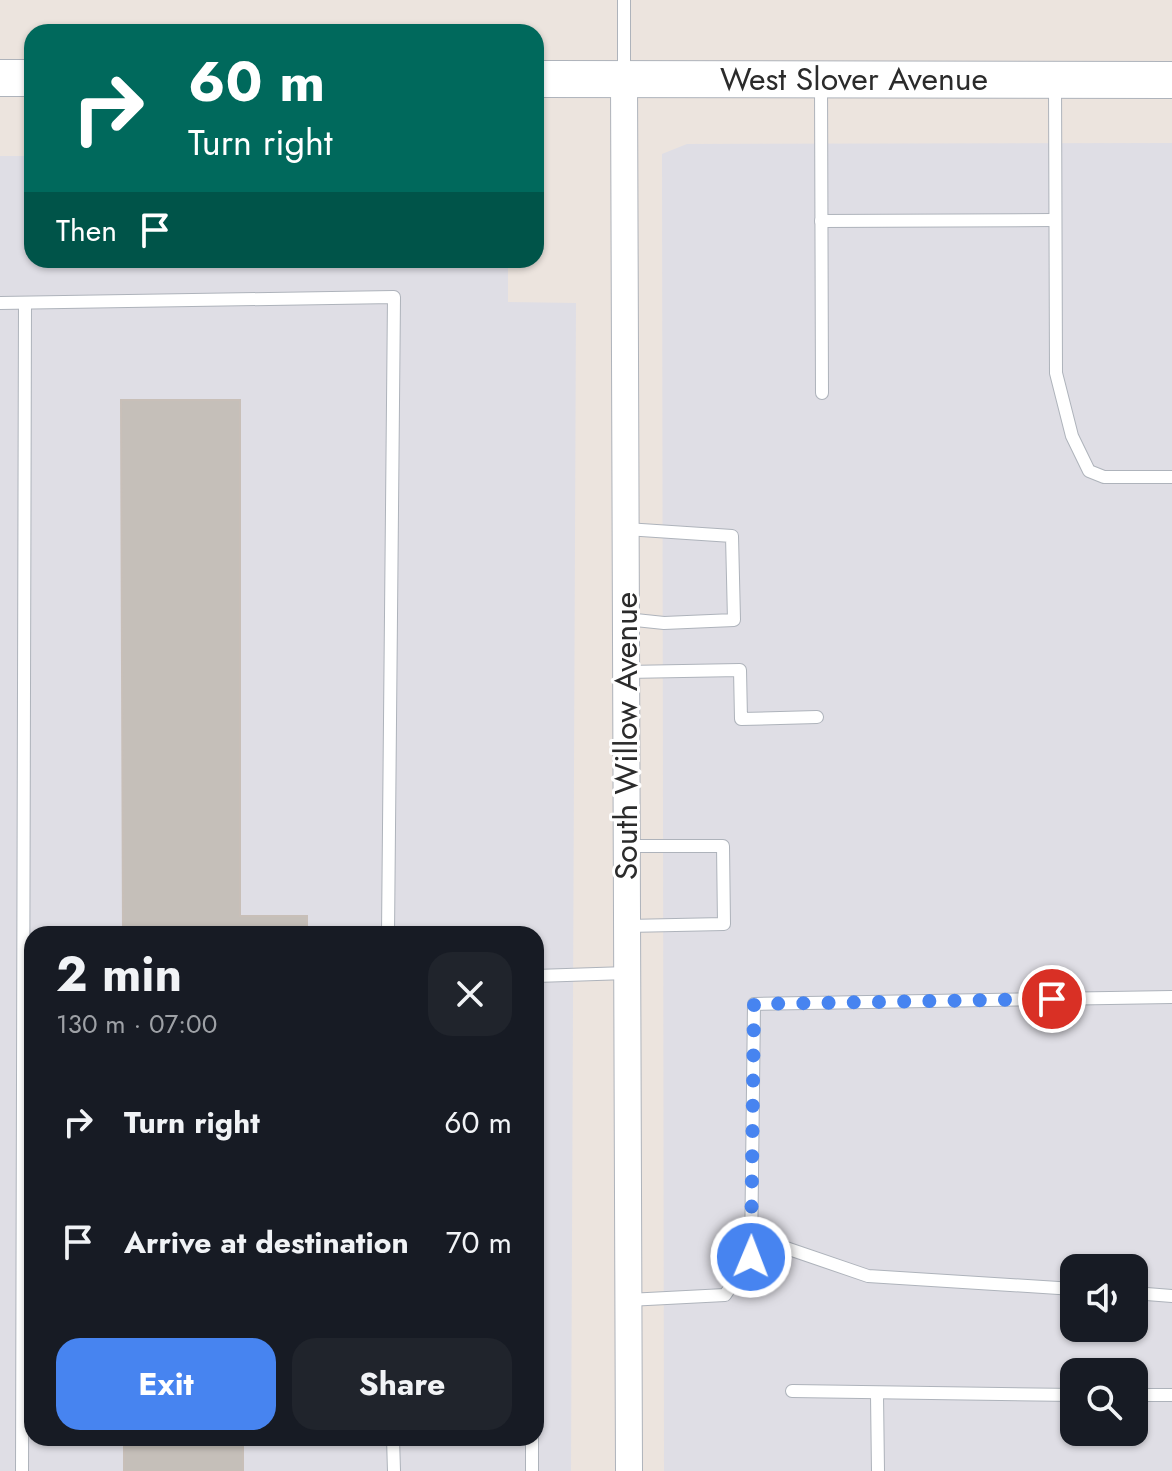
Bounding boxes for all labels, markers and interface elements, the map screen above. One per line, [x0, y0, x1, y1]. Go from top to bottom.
text: 60 m [188, 41, 325, 122]
icon: right [56, 56, 160, 160]
street label: West Slover Avenue [720, 56, 988, 102]
text: Turn right [188, 116, 333, 168]
icon: arrive [133, 208, 177, 252]
text: Then [56, 209, 117, 252]
street label: South Willow Avenue [603, 592, 649, 880]
text: 2 min [56, 940, 182, 1009]
button: close [428, 952, 512, 1036]
pin [1018, 965, 1086, 1033]
icon: arrive [1030, 977, 1074, 1021]
text: 130 m · 07:00 [56, 1005, 217, 1043]
icon: right [56, 1100, 100, 1144]
text: Turn right [124, 1101, 260, 1144]
text: 60 m [444, 1101, 512, 1144]
position arrow [709, 1215, 793, 1299]
icon: arrive [56, 1220, 100, 1264]
text: Arrive at destination [124, 1221, 409, 1264]
text: 70 m [446, 1221, 512, 1264]
map controls [1060, 1254, 1148, 1446]
button: sound [1060, 1254, 1148, 1342]
button: Exit [56, 1338, 276, 1430]
button: Share [292, 1338, 512, 1430]
button: search [1060, 1358, 1148, 1446]

